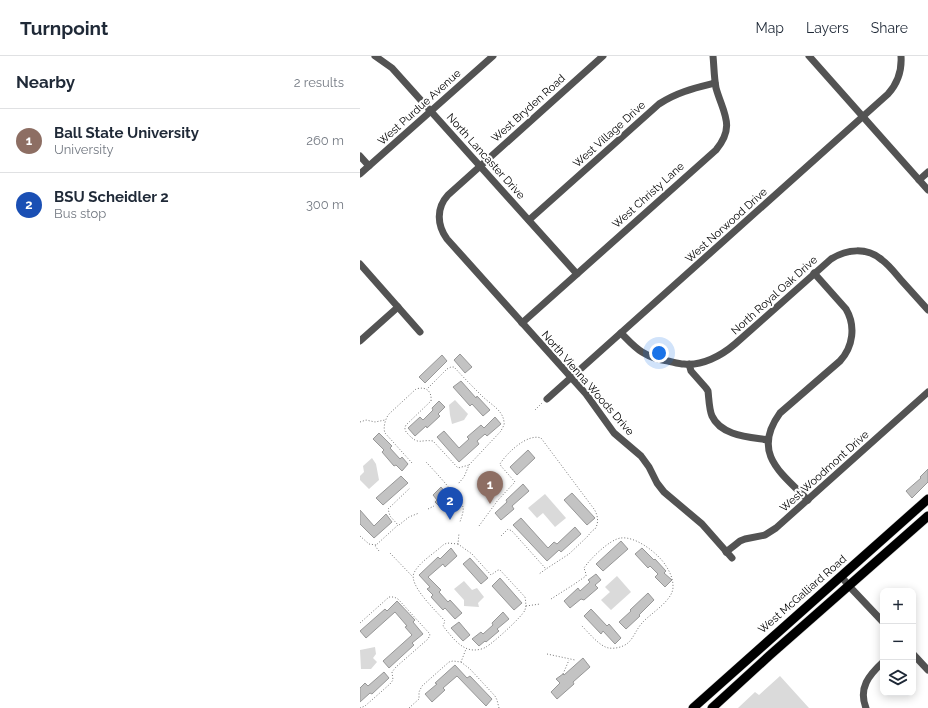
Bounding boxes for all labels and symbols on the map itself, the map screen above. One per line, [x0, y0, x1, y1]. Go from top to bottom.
street label: West Purdue Avenue [375, 66, 464, 148]
street label: West Bryden Road [489, 72, 568, 145]
street label: West Village Drive [570, 98, 649, 170]
street label: North Lancaster Drive [444, 111, 528, 202]
street label: West Christy Lane [610, 159, 687, 231]
street label: West Norwood Drive [683, 185, 770, 266]
street label: North Royal Oak Drive [729, 253, 820, 337]
street label: North Vienna Woods Drive [539, 329, 637, 439]
your location [649, 343, 669, 363]
street label: West Woodmont Drive [777, 428, 872, 515]
pin: 1 [477, 471, 503, 504]
pin: 2 [437, 487, 463, 520]
street label: West McGalliard Road [756, 552, 849, 636]

